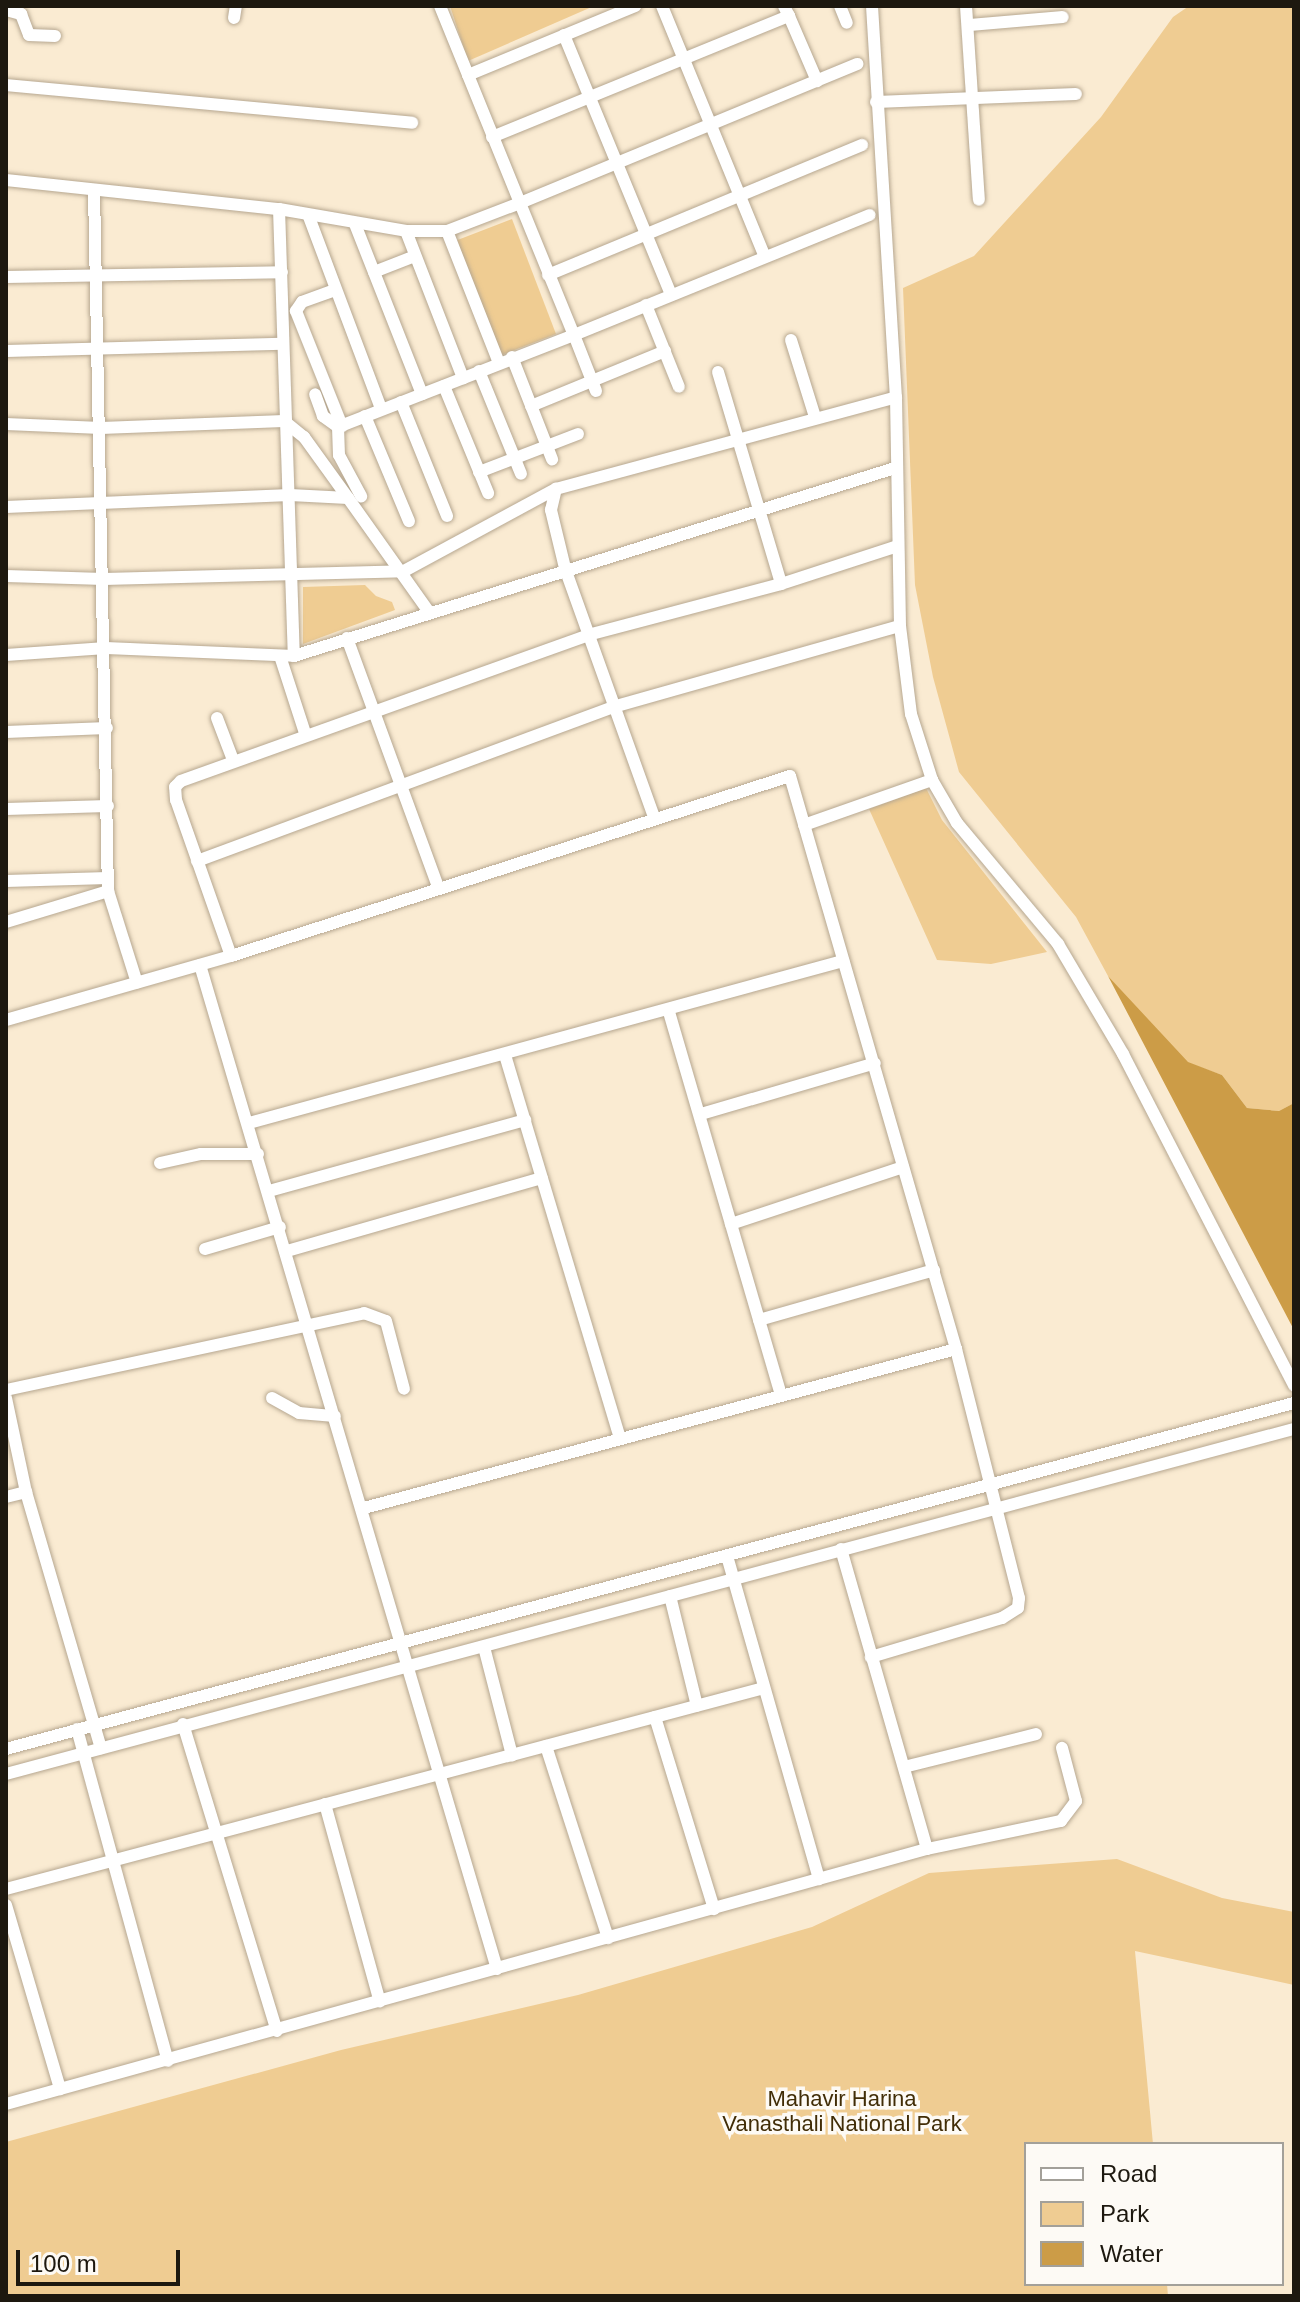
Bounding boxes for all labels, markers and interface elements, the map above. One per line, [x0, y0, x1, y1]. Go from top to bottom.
park label: Mahavir Harina Vanasthali National Park [722, 2085, 962, 2136]
legend [1024, 2142, 1284, 2286]
text: Road [1100, 2160, 1157, 2187]
text: Park [1100, 2200, 1149, 2227]
scale bar [20, 2234, 184, 2284]
text: Water [1100, 2240, 1163, 2267]
text: 100 m [30, 2250, 97, 2277]

